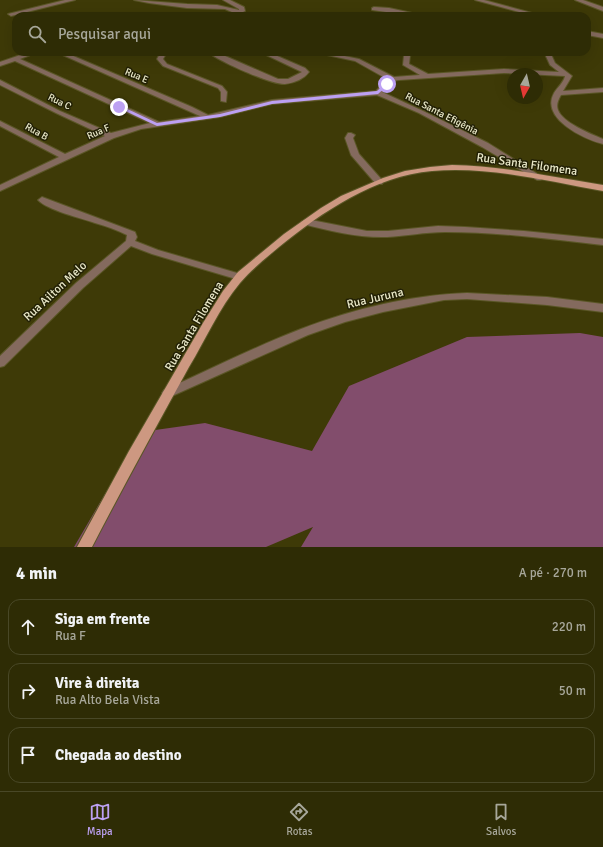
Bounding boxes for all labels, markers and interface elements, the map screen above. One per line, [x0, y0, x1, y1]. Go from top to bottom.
search box [12, 12, 591, 56]
icon: search [26, 23, 48, 45]
text: Pesquisar aqui [58, 25, 151, 43]
street label: Rua E [123, 66, 150, 86]
north arrow [507, 68, 543, 104]
route start [378, 75, 396, 93]
street label: Rua Santa Efigênia [403, 90, 480, 137]
street label: Rua C [46, 91, 73, 113]
route end [110, 98, 128, 116]
street label: Rua B [23, 121, 50, 143]
street label: Rua F [85, 122, 112, 142]
street label: Rua Santa Filomena [475, 150, 578, 179]
street label: Rua Ailton Melo [21, 258, 90, 324]
street label: Rua Santa Filomena [162, 279, 227, 374]
street label: Rua Juruna [345, 285, 405, 312]
text: 4 min [16, 563, 57, 584]
text: A pé · 270 m [519, 565, 587, 581]
text: Siga em frente [55, 610, 150, 628]
icon: ahead [17, 616, 39, 638]
text: 220 m [552, 619, 586, 635]
text: Rua F [55, 628, 86, 644]
text: Vire à direita [55, 674, 139, 692]
icon: right [17, 680, 39, 702]
text: 50 m [559, 683, 586, 699]
text: Rua Alto Bela Vista [55, 692, 160, 708]
icon: arrive [17, 744, 39, 766]
text: Chegada ao destino [55, 746, 182, 764]
tab: Mapa [87, 801, 113, 838]
tab: Rotas [286, 801, 313, 838]
tab: Salvos [486, 801, 516, 838]

